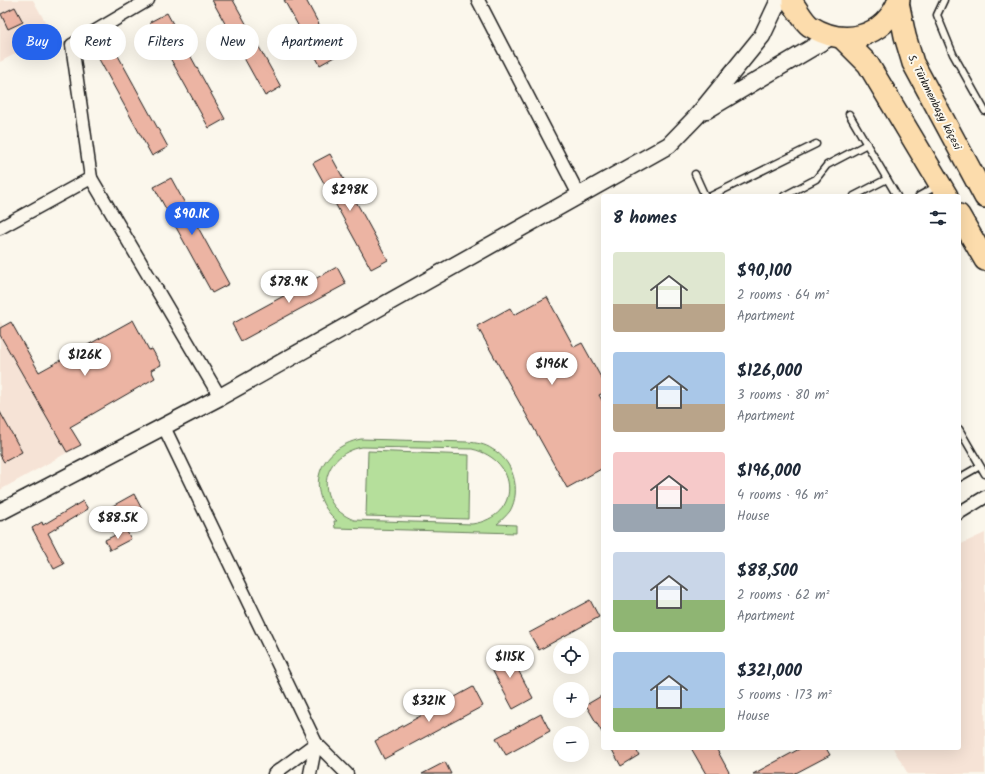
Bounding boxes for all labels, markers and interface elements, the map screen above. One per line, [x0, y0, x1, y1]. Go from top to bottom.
chip: Buy [12, 24, 62, 60]
chip: Rent [70, 24, 126, 60]
chip: Filters [134, 24, 198, 60]
chip: New [206, 24, 259, 60]
chip: Apartment [267, 24, 357, 60]
street label: S. Türkmenbaşy köçesi [902, 52, 966, 154]
pin: $298K [322, 178, 378, 212]
text: $298K [331, 180, 369, 201]
pin: $90.1K [159, 202, 225, 236]
text: $90.1K [174, 204, 210, 225]
text: 8 homes [613, 205, 677, 232]
icon: filters [927, 207, 949, 229]
text: $90,100 [737, 258, 791, 285]
icon: home [645, 268, 693, 316]
pin: $78.9K [256, 270, 322, 304]
text: $78.9K [270, 272, 309, 293]
text: 2 rooms · 64 m² [737, 285, 829, 306]
text: Apartment [737, 306, 795, 327]
pin: $126K [57, 343, 113, 377]
text: $126K [68, 345, 102, 366]
pin: $196K [524, 352, 580, 386]
text: $196K [535, 354, 569, 375]
text: $126,000 [737, 358, 802, 385]
icon: home [645, 368, 693, 416]
text: 3 rooms · 80 m² [737, 385, 829, 406]
text: Apartment [737, 406, 795, 427]
text: $196,000 [737, 458, 801, 485]
icon: home [645, 468, 693, 516]
text: 4 rooms · 96 m² [737, 485, 828, 506]
pin: $88.5K [85, 506, 151, 540]
text: House [737, 506, 769, 527]
text: $88.5K [98, 508, 138, 529]
text: $88,500 [737, 558, 798, 585]
icon: home [645, 568, 693, 616]
text: 2 rooms · 62 m² [737, 585, 830, 606]
text: Apartment [737, 606, 795, 627]
map controls [553, 638, 589, 762]
button: locate [553, 638, 589, 674]
pin: $115K [482, 645, 538, 679]
text: $115K [495, 647, 525, 668]
text: $321,000 [737, 658, 802, 685]
icon: home [645, 668, 693, 716]
button: + [553, 682, 589, 718]
text: 5 rooms · 173 m² [737, 685, 832, 706]
pin: $321K [401, 689, 457, 723]
text: $321K [412, 691, 446, 712]
text: House [737, 706, 769, 727]
button: − [553, 726, 589, 762]

